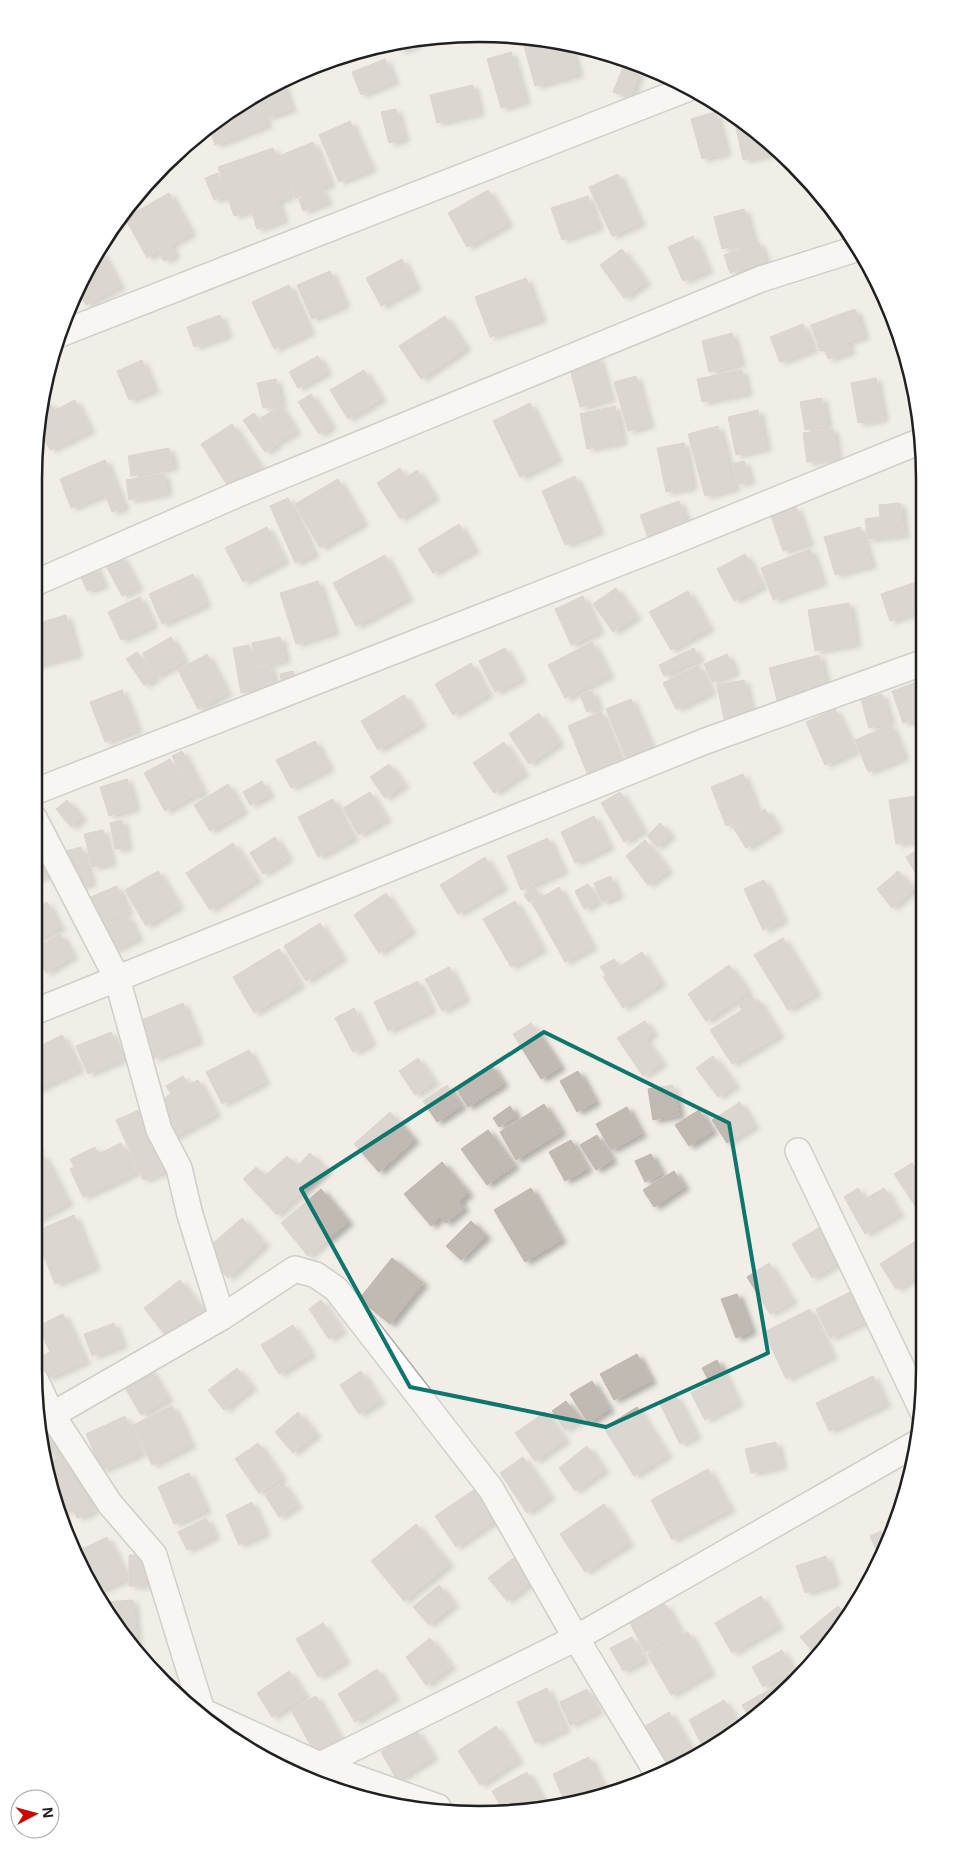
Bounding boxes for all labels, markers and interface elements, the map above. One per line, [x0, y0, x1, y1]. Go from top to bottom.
north arrow [10, 1789, 60, 1839]
text: N [38, 1806, 58, 1819]

